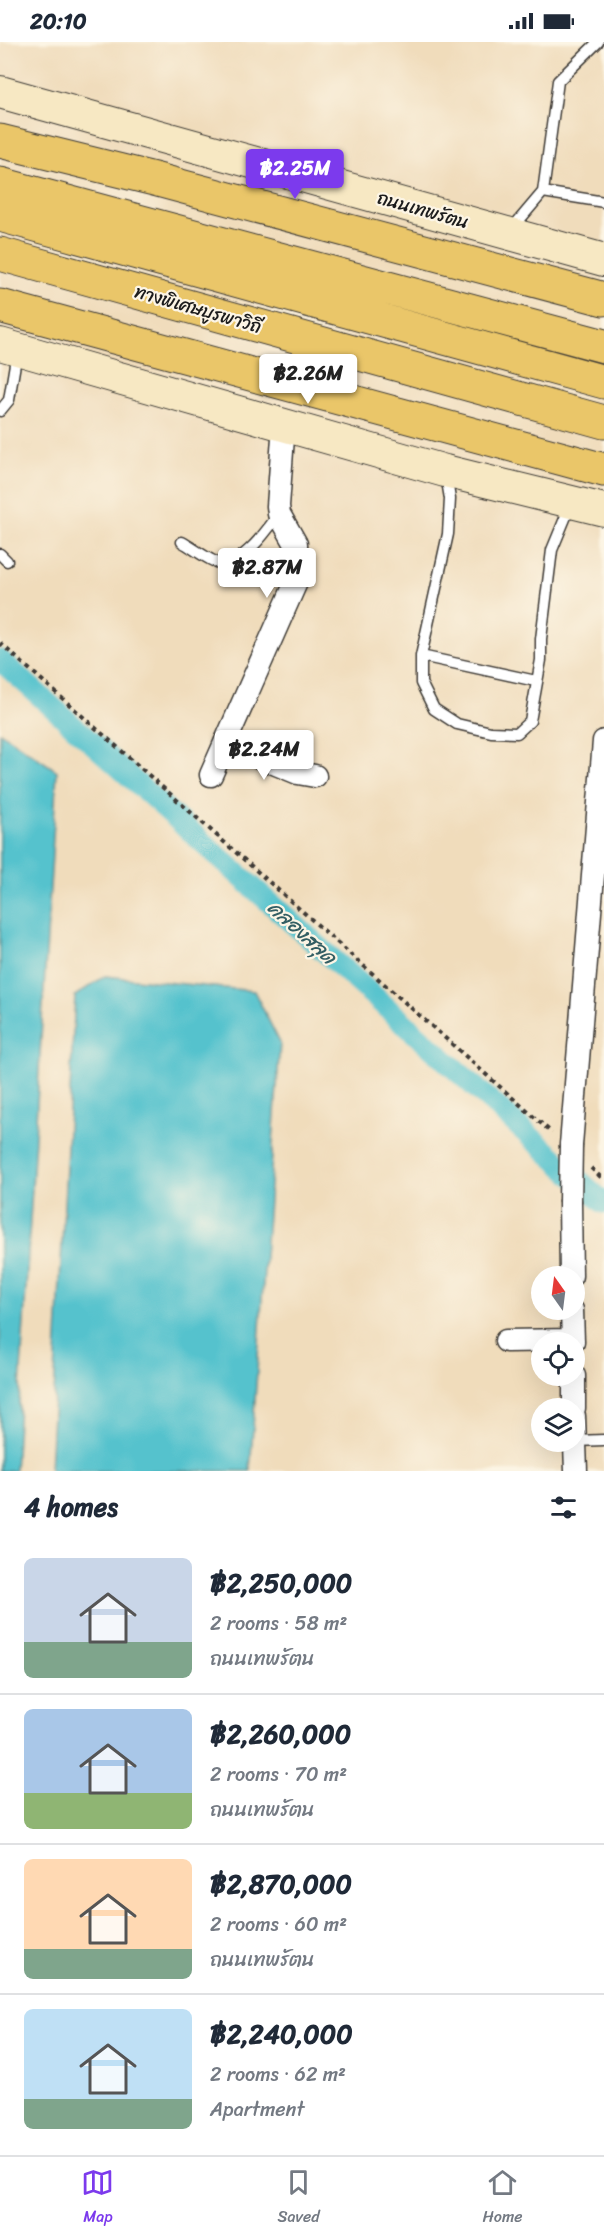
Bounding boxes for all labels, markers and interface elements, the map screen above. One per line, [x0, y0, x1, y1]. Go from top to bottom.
text: 20:10 [30, 2, 87, 41]
pin: ฿2.25M [246, 149, 344, 200]
text: ฿2.25M [260, 151, 330, 186]
street label: ถนนเทพรัตน [373, 182, 473, 238]
street label: ทางพิเศษบูรพาวิถี [131, 276, 267, 343]
pin: ฿2.26M [259, 354, 357, 405]
text: ฿2.26M [273, 356, 343, 391]
pin: ฿2.87M [218, 548, 316, 599]
text: ฿2.87M [232, 550, 302, 585]
pin: ฿2.24M [215, 730, 313, 781]
text: ฿2.24M [229, 732, 299, 767]
water label: คลองสลุด [259, 892, 346, 974]
north arrow [531, 1266, 585, 1320]
map controls [531, 1266, 585, 1452]
button: locate [531, 1332, 585, 1386]
button: layers [531, 1398, 585, 1452]
text: 4 homes [24, 1484, 118, 1530]
icon: filters [547, 1491, 580, 1524]
text: ฿2,250,000 [210, 1560, 352, 1606]
icon: home [72, 1582, 144, 1654]
text: 2 rooms · 58 m² [210, 1606, 347, 1641]
text: ถนนเทพรัตน [210, 1641, 314, 1676]
text: ฿2,260,000 [210, 1711, 351, 1757]
icon: home [72, 1733, 144, 1805]
text: 2 rooms · 70 m² [210, 1757, 347, 1792]
text: ถนนเทพรัตน [210, 1792, 314, 1827]
text: ฿2,870,000 [210, 1861, 352, 1907]
icon: home [72, 1883, 144, 1955]
text: 2 rooms · 60 m² [210, 1907, 347, 1942]
text: ถนนเทพรัตน [210, 1942, 314, 1977]
text: ฿2,240,000 [210, 2011, 353, 2057]
icon: home [72, 2033, 144, 2105]
text: 2 rooms · 62 m² [210, 2057, 346, 2092]
text: Apartment [210, 2092, 304, 2127]
tab: Map [81, 2166, 114, 2231]
tab: Saved [277, 2166, 320, 2231]
tab: Home [483, 2166, 523, 2231]

